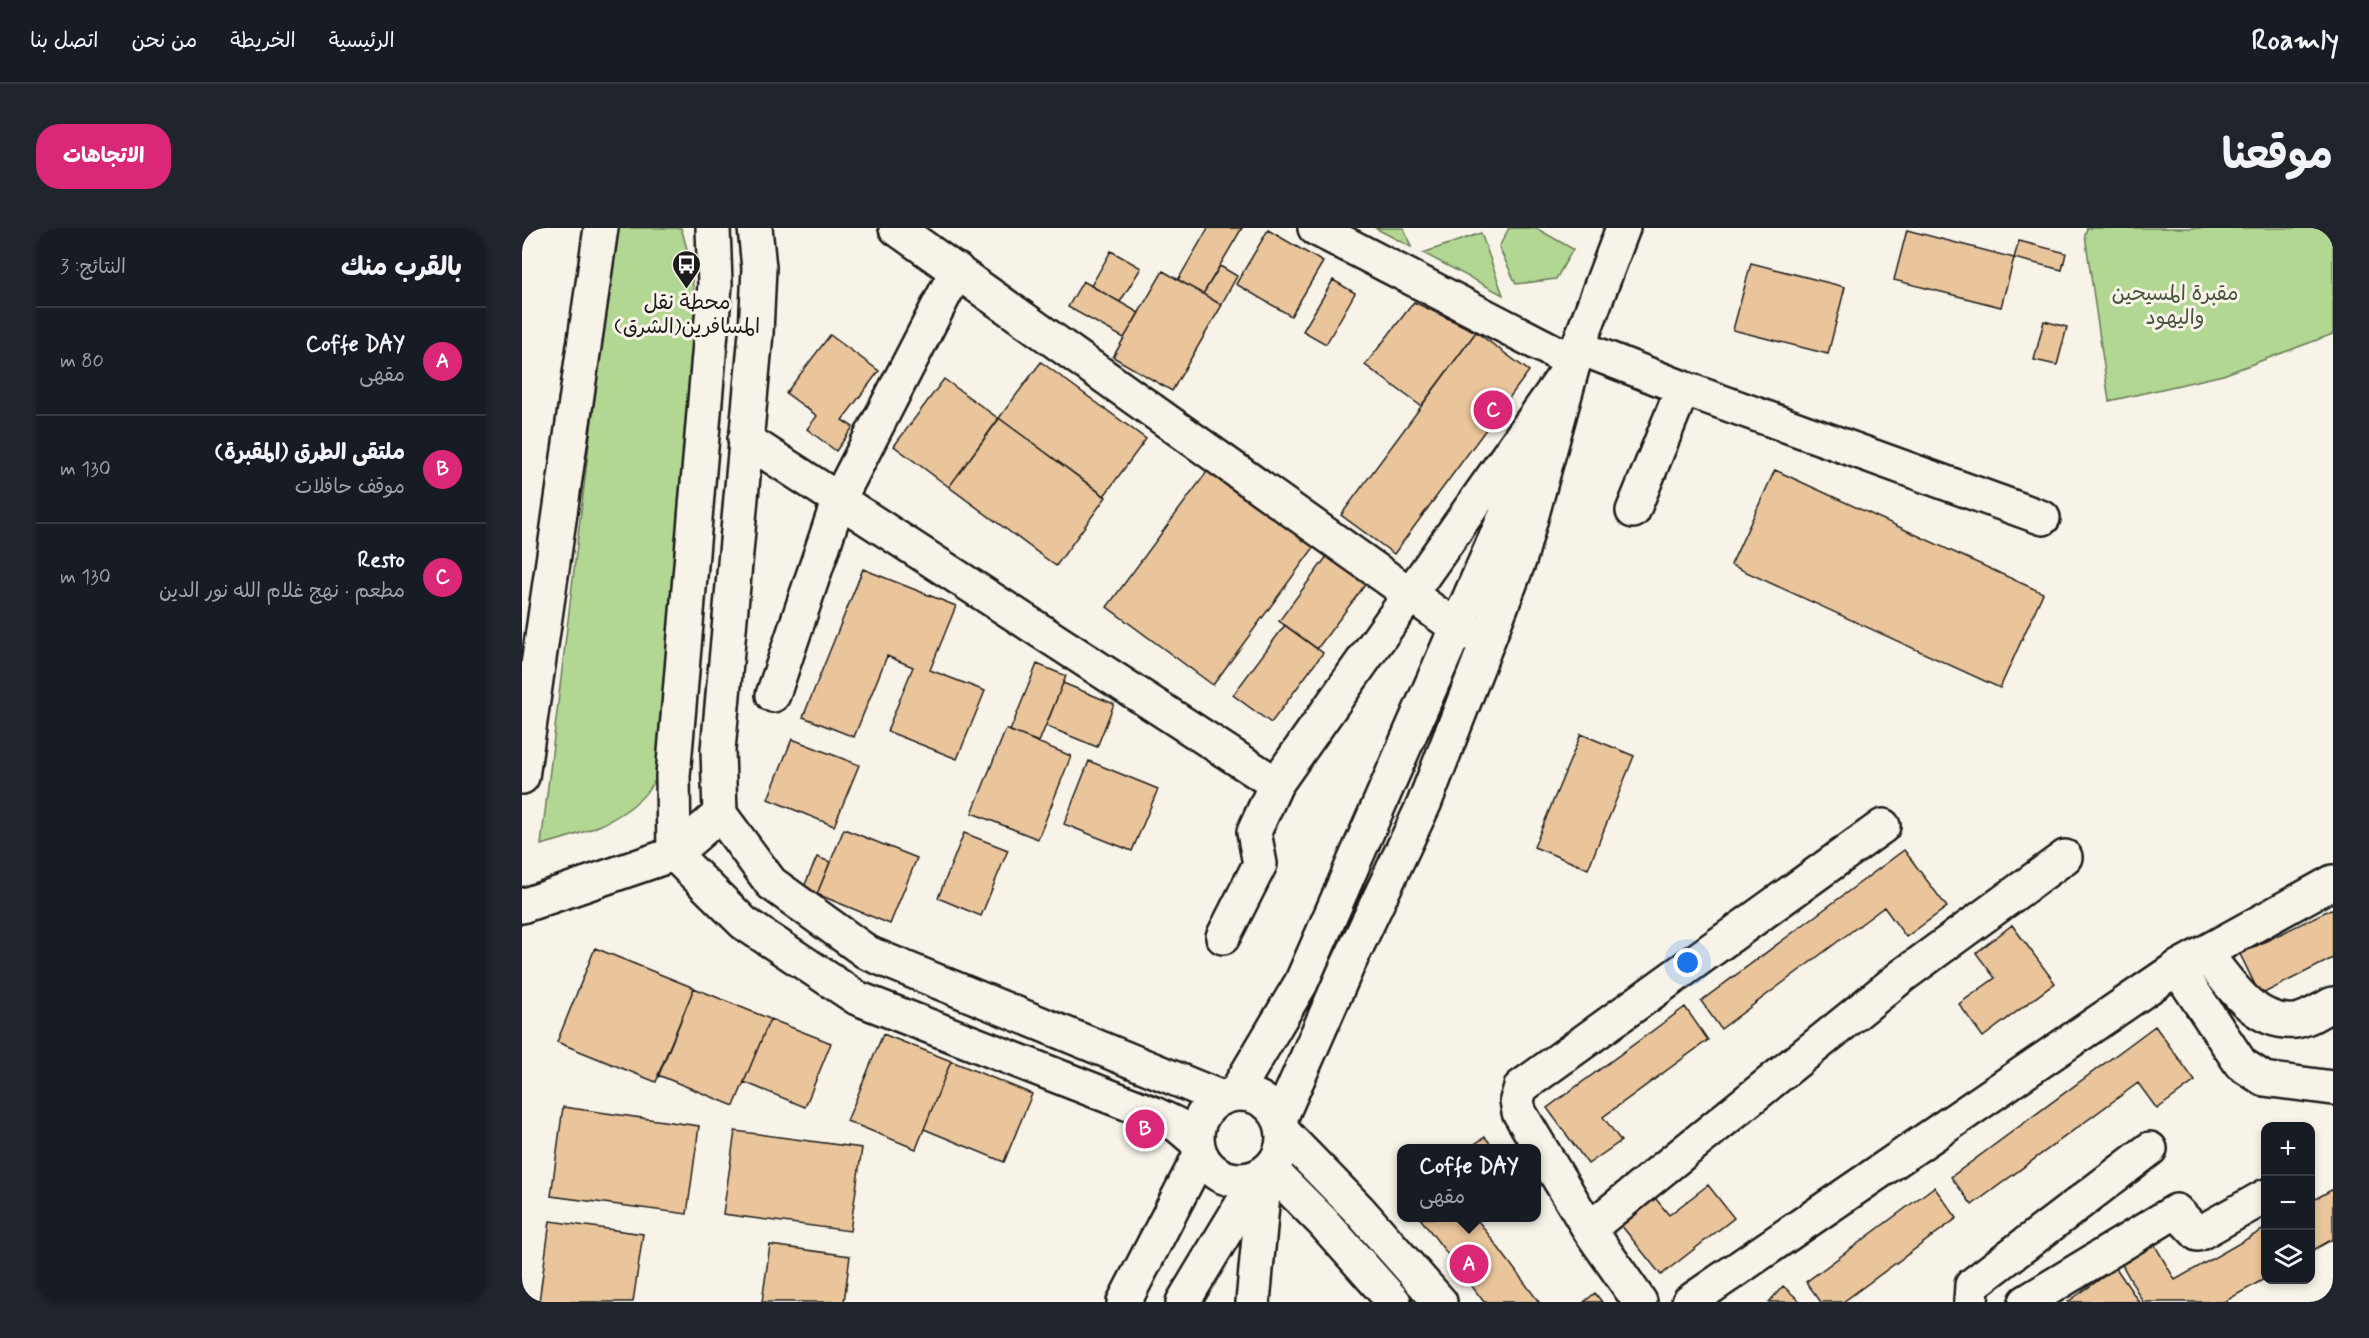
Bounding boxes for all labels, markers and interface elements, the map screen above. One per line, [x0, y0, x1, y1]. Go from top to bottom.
text: Roamly [2251, 23, 2339, 60]
text: اتصل بنا [30, 27, 98, 55]
text: من نحن [131, 27, 197, 55]
text: الخريطة [230, 27, 296, 55]
text: الرئيسية [329, 27, 395, 55]
button: الاتجاهات [36, 124, 171, 189]
text: موقعنا [2222, 129, 2333, 184]
bus stop icon: محطة نقل المسافرين(الشرق) [671, 248, 703, 290]
text: بالقرب منك [341, 251, 462, 285]
text: النتائج: 3 [60, 254, 126, 281]
park label: مقبرة المسيحين واليهود [2111, 280, 2239, 332]
place label: محطة نقل المسافرين(الشرق) [614, 289, 760, 341]
text: Coffe DAY [306, 331, 405, 359]
text: 80 m [60, 348, 104, 375]
text: A [436, 348, 449, 375]
text: مقهى [359, 362, 405, 389]
pin: C [1474, 388, 1512, 432]
text: ملتقى الطرق (المقبرة) [215, 439, 405, 467]
text: 130 m [60, 456, 111, 483]
text: B [436, 456, 449, 483]
text: موقف حافلات [295, 474, 405, 501]
text: Resto [357, 547, 405, 575]
text: 130 m [60, 564, 111, 591]
text: C [435, 564, 450, 591]
text: مطعم · نهج غلام الله نور الدين [159, 578, 405, 605]
your location [1673, 948, 1702, 977]
pin: B [1126, 1106, 1164, 1152]
map controls [2261, 1122, 2315, 1284]
button: + [2261, 1122, 2315, 1176]
popup [1397, 1144, 1541, 1222]
text: Coffe DAY [1419, 1153, 1519, 1181]
button: − [2261, 1176, 2315, 1230]
text: مقهى [1419, 1184, 1465, 1211]
button: layers [2261, 1230, 2315, 1284]
pin: A [1450, 1242, 1488, 1286]

